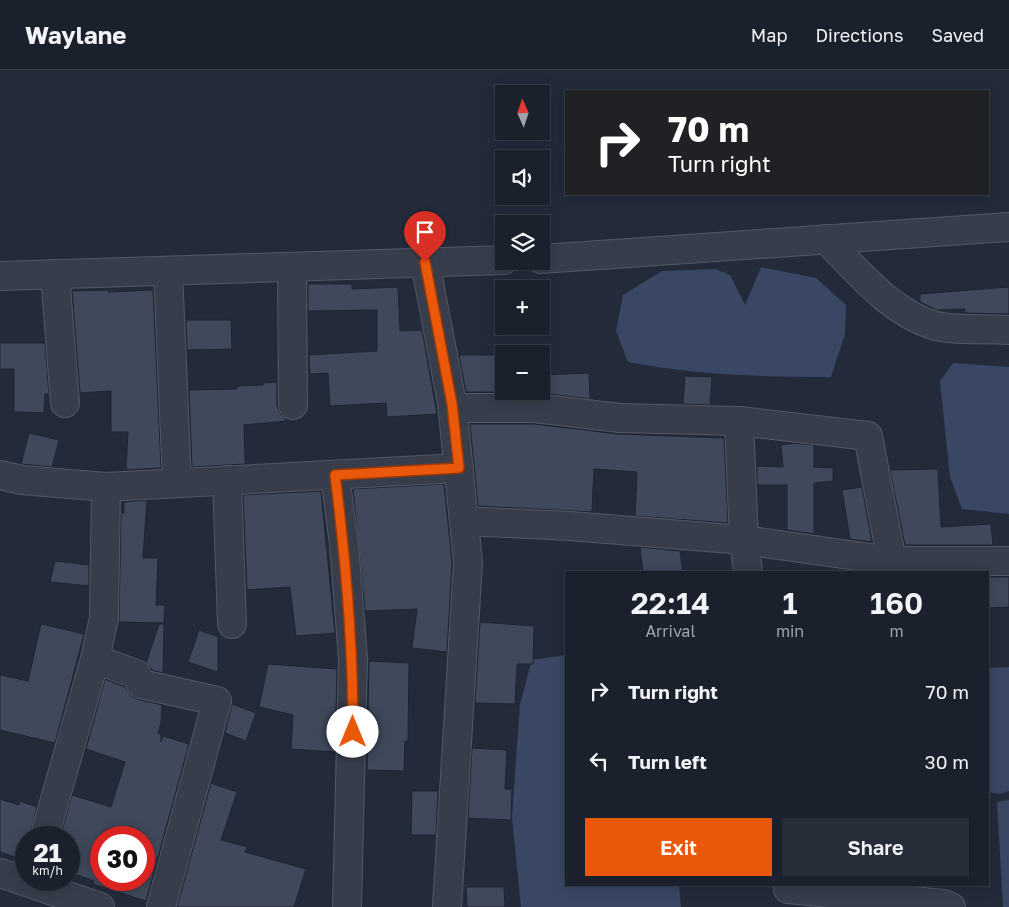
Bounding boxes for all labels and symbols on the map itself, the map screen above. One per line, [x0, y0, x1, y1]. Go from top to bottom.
north arrow [495, 85, 550, 140]
pin [404, 211, 446, 262]
position arrow [326, 705, 378, 757]
speed limit sign: 30 [90, 826, 155, 891]

